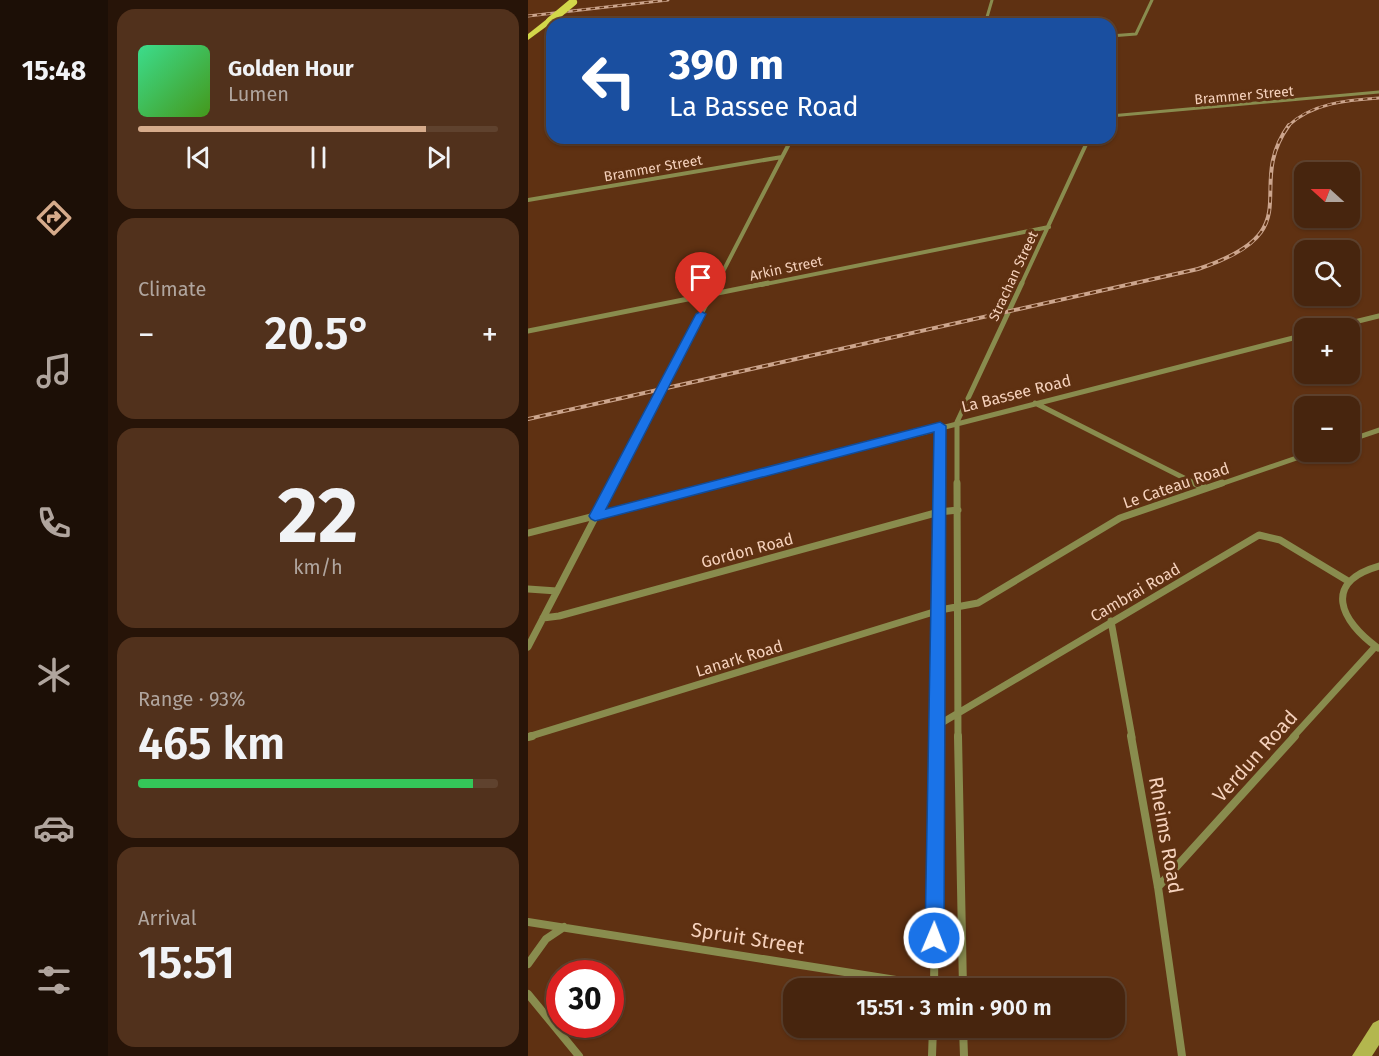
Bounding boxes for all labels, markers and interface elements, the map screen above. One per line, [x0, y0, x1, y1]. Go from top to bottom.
text: 390 m [669, 40, 784, 90]
icon: left [570, 42, 648, 120]
text: 15:48 [22, 55, 86, 87]
text: Golden Hour [228, 55, 354, 82]
text: Lumen [228, 82, 289, 106]
street label: Brammer Street [1194, 83, 1295, 108]
text: La Bassee Road [669, 91, 859, 123]
icon: previous [182, 141, 215, 174]
icon: pause [302, 141, 335, 174]
icon: next [422, 141, 455, 174]
street label: Brammer Street [602, 151, 705, 186]
north arrow [1294, 162, 1360, 228]
map controls [1294, 162, 1360, 462]
icon: directions [33, 197, 75, 239]
street label: Strachan Street [985, 228, 1042, 324]
button: search [1294, 240, 1360, 306]
pin [675, 252, 726, 314]
street label: Arkin Street [748, 252, 825, 285]
icon: arrive [684, 261, 717, 294]
text: Climate [138, 277, 206, 301]
text: 20.5° [264, 307, 372, 361]
text: − [138, 315, 155, 355]
text: + [482, 315, 498, 355]
button: + [1294, 318, 1360, 384]
icon: music [33, 350, 75, 392]
street label: La Bassee Road [959, 371, 1073, 416]
button: − [1294, 396, 1360, 462]
street label: Le Cateau Road [1120, 458, 1232, 513]
text: 22 [278, 469, 358, 563]
icon: phone [33, 502, 75, 544]
street label: Gordon Road [699, 529, 795, 572]
text: km/h [293, 555, 343, 579]
street label: Cambrai Road [1087, 559, 1184, 626]
street label: Lanark Road [693, 636, 785, 681]
icon: climate [33, 654, 75, 696]
text: Range · 93% [138, 687, 245, 711]
street label: Verdun Road [1207, 705, 1303, 807]
text: 465 km [138, 717, 285, 771]
street label: Rheims Road [1144, 775, 1188, 895]
icon: car [33, 807, 75, 849]
text: Arrival [138, 906, 197, 930]
position arrow [902, 906, 966, 970]
street label: Spruit Street [690, 917, 807, 959]
text: 15:51 [138, 936, 235, 990]
icon: filters [33, 959, 75, 1001]
speed limit sign: 30 [546, 960, 624, 1038]
text: 15:51 · 3 min · 900 m [856, 994, 1052, 1021]

